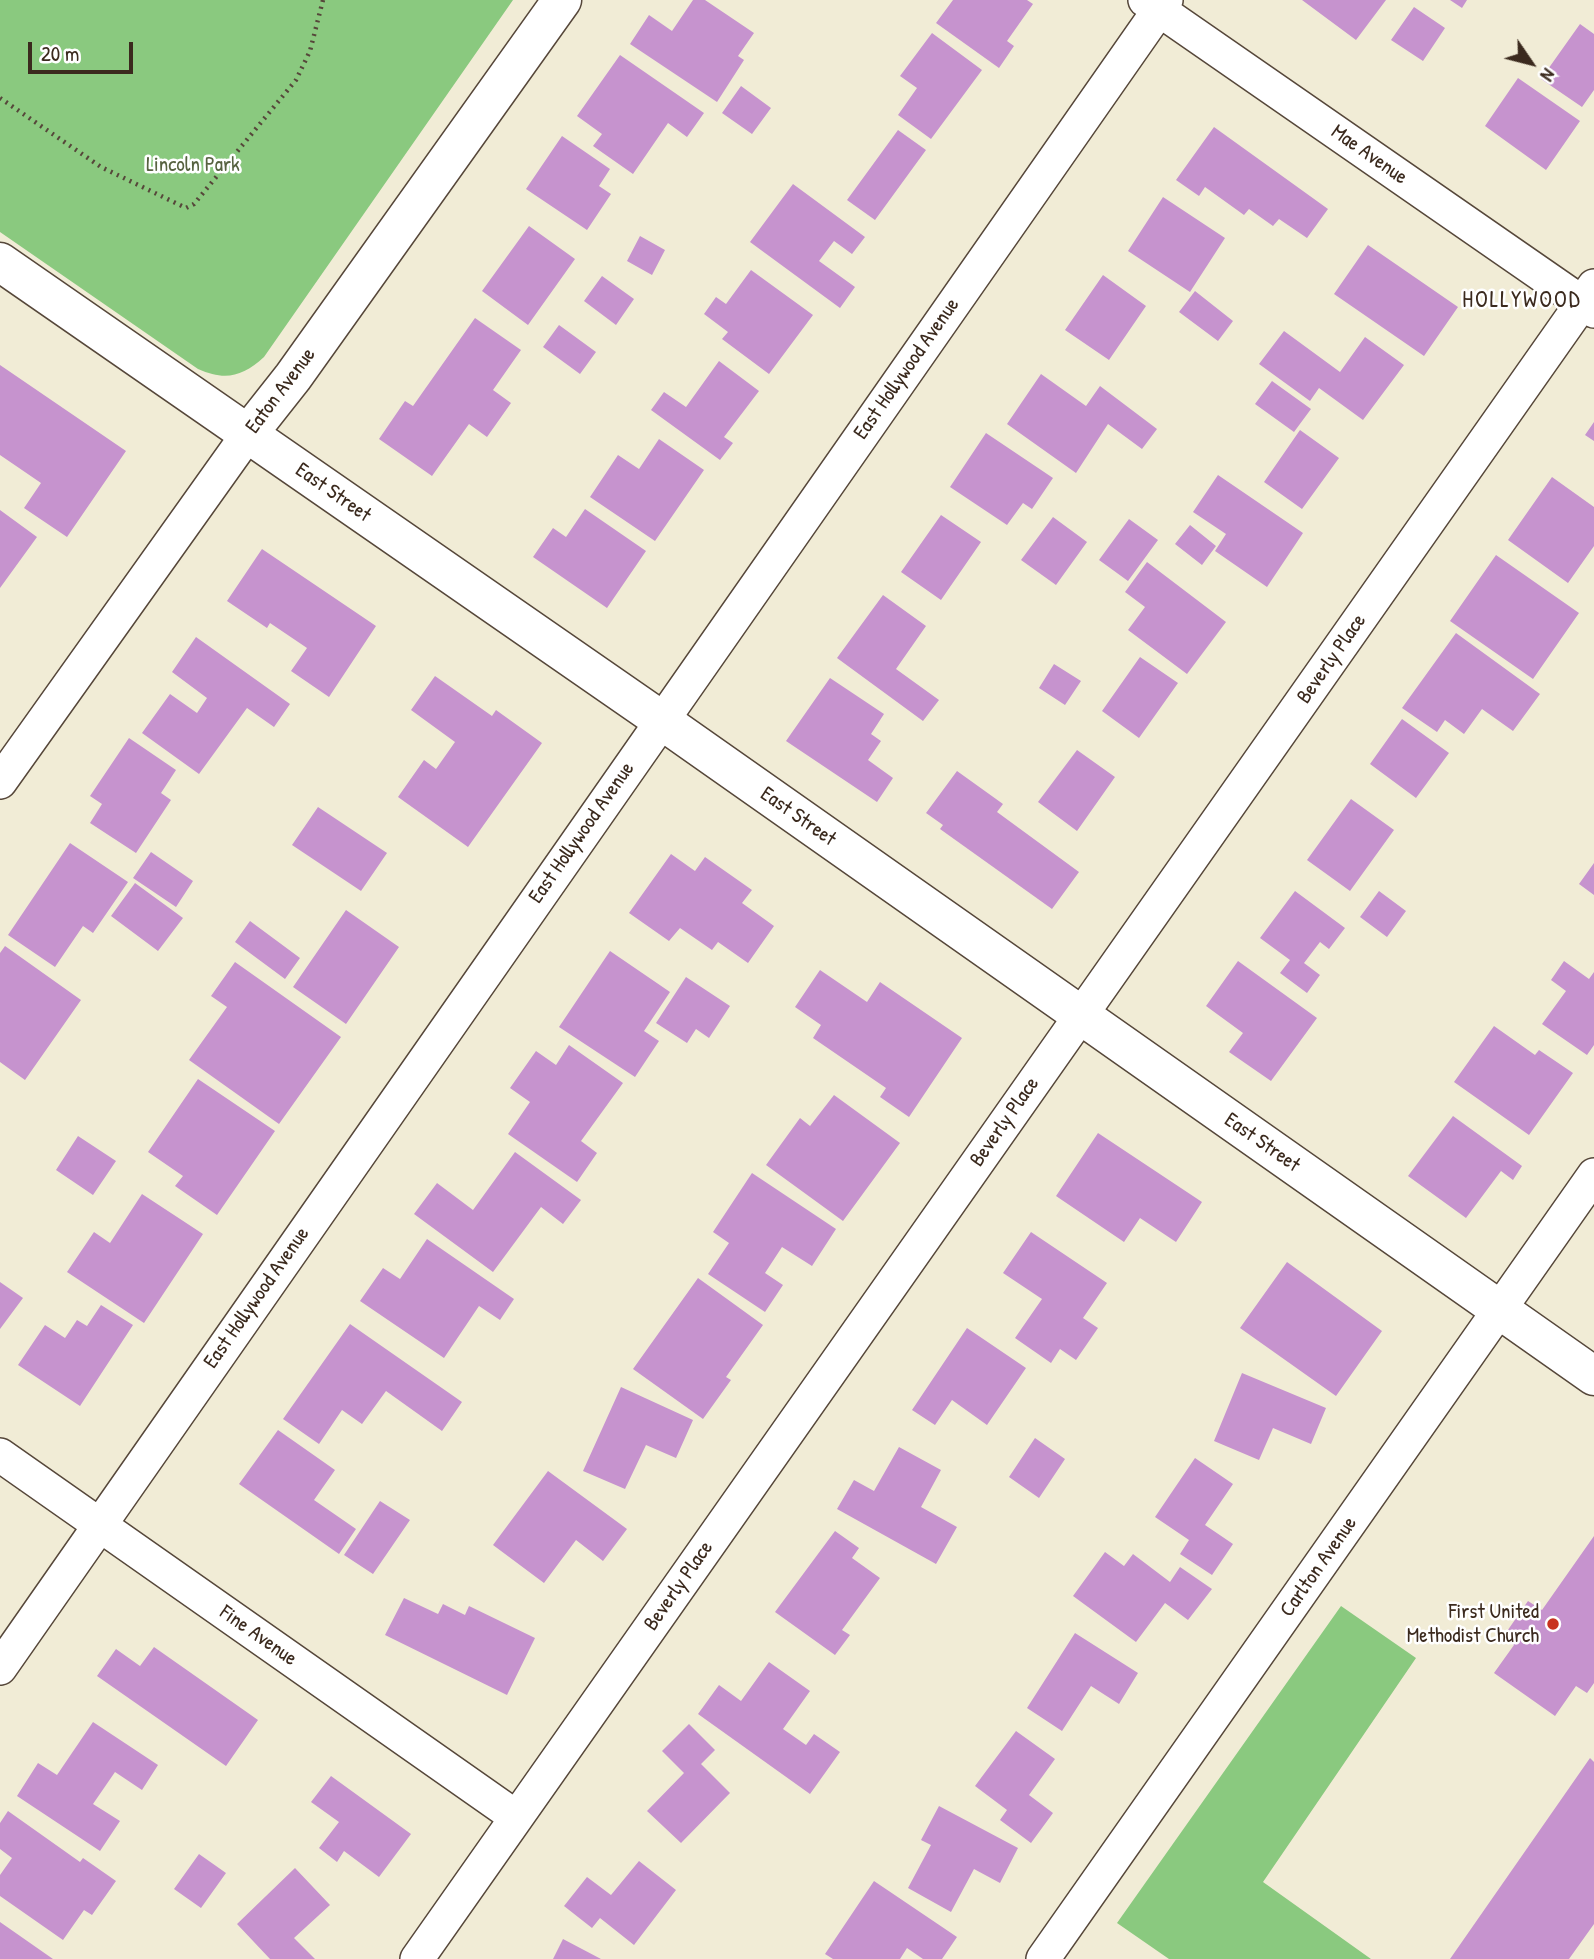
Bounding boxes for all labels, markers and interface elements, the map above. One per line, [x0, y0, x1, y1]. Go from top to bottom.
scale bar [32, 28, 136, 72]
north arrow [1496, 28, 1566, 98]
text: 20 m [41, 39, 79, 68]
text: N [1535, 63, 1562, 87]
street label: Mae Avenue [1326, 120, 1412, 190]
park label: Lincoln Park [146, 152, 240, 178]
district label: HOLLYWOOD [1463, 287, 1581, 315]
street label: East Hollywood Avenue [849, 293, 965, 445]
street label: Eaton Avenue [241, 343, 321, 439]
street label: East Street [290, 458, 376, 528]
street label: Beverly Place [1292, 609, 1372, 709]
street label: East Hollywood Avenue [524, 757, 640, 909]
street label: East Street [755, 782, 841, 852]
street label: Beverly Place [965, 1072, 1045, 1172]
street label: East Street [1219, 1108, 1305, 1178]
street label: East Hollywood Avenue [199, 1222, 315, 1374]
street label: Carlton Avenue [1275, 1512, 1363, 1622]
street label: Beverly Place [639, 1536, 719, 1636]
place label: First United Methodist Church [1407, 1599, 1539, 1649]
street label: Fine Avenue [215, 1600, 301, 1672]
marker: First United Methodist Church [1545, 1616, 1561, 1632]

